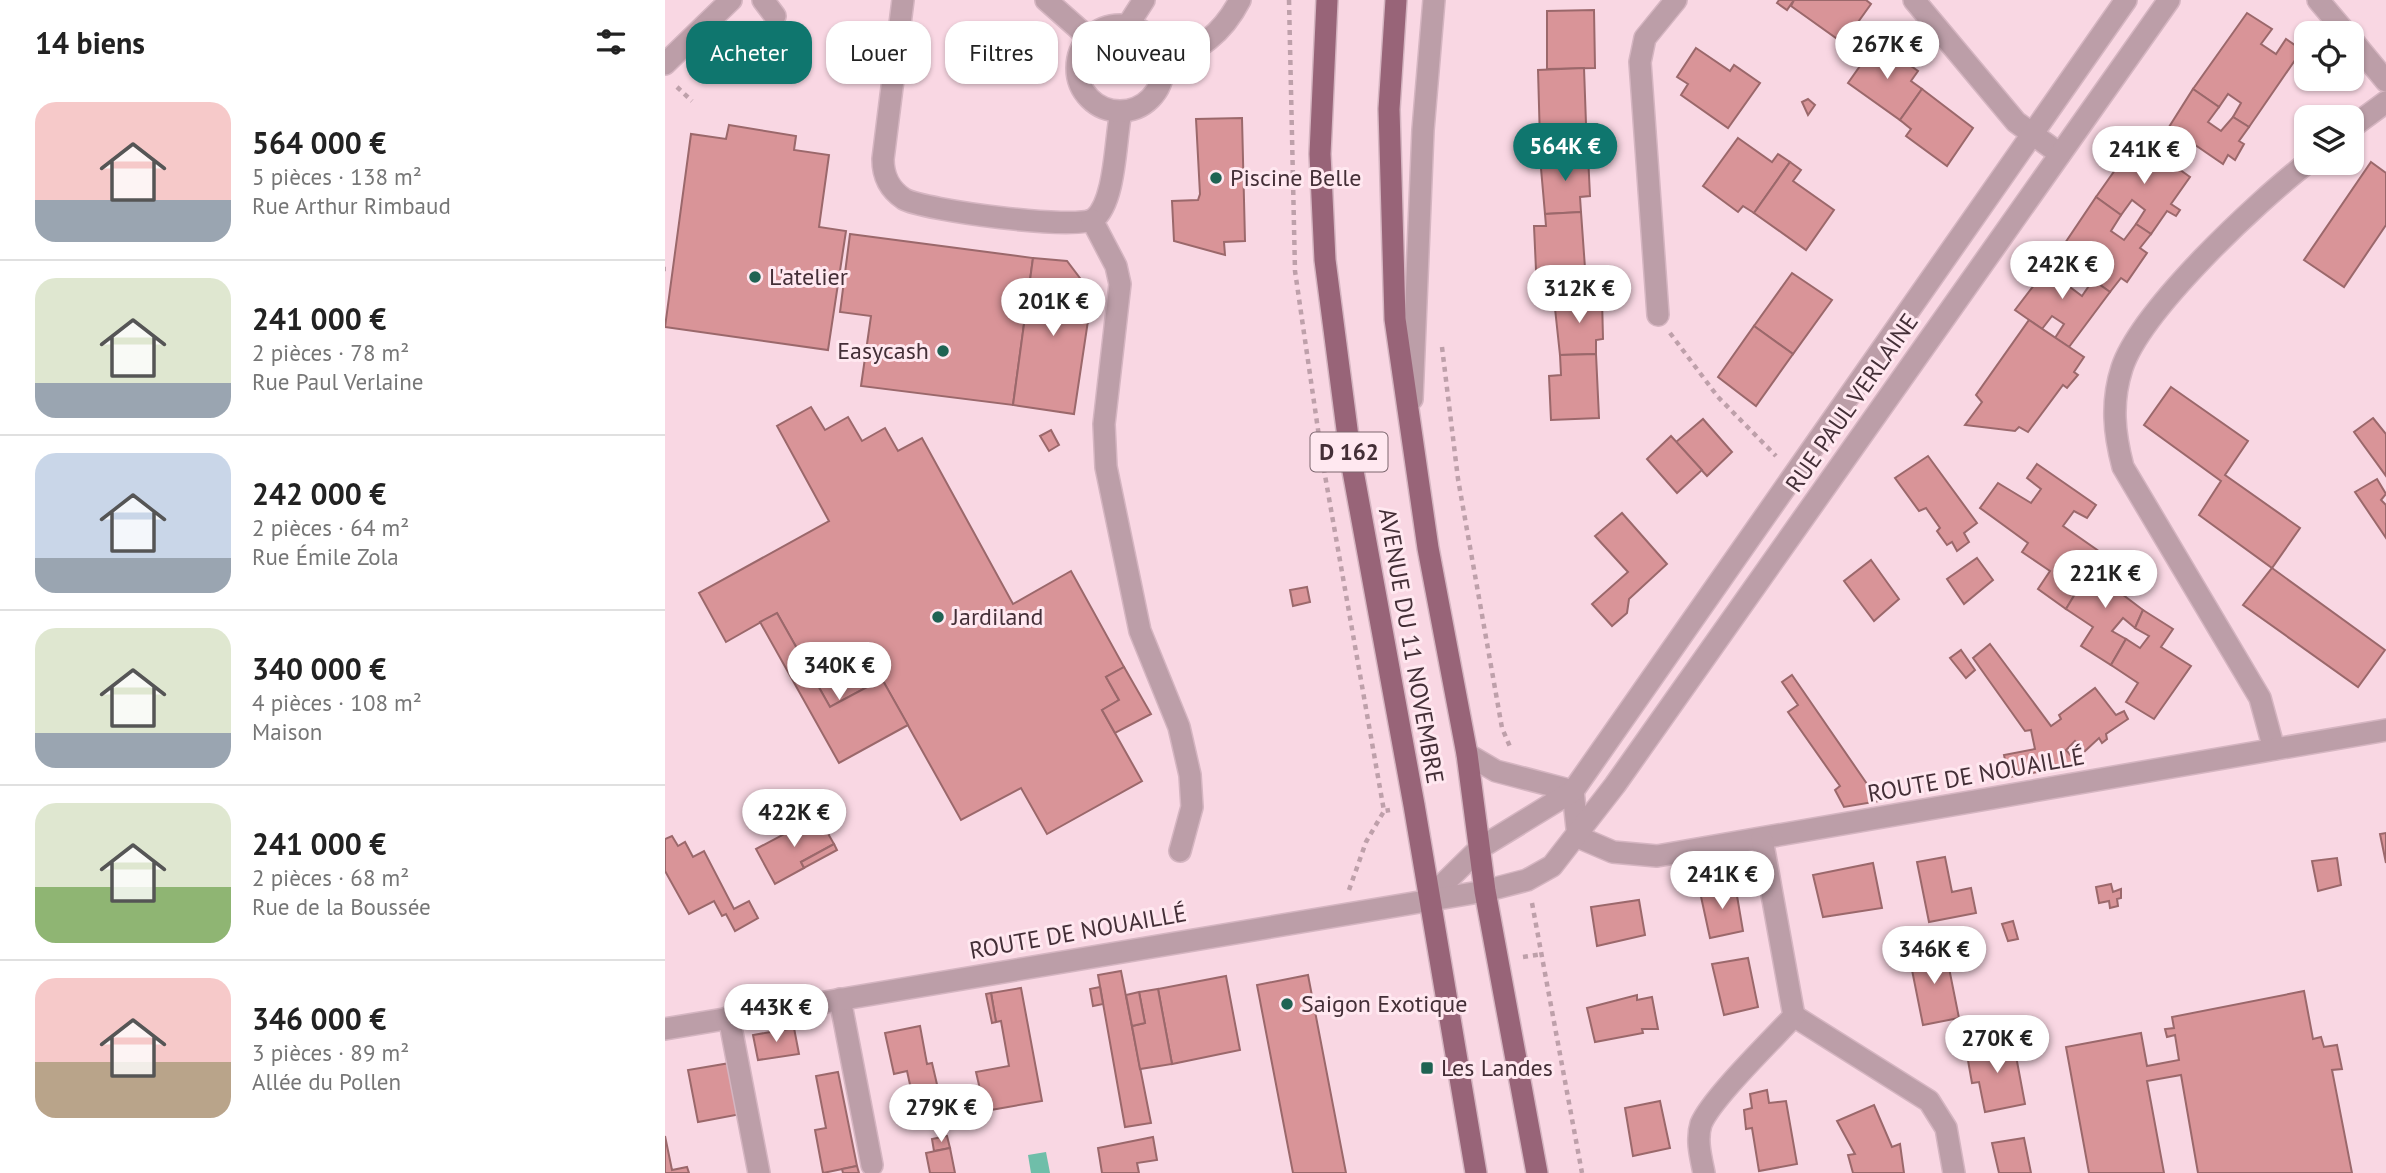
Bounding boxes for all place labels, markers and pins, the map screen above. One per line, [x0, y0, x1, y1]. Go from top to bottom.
pin: 267K € [1830, 22, 1944, 81]
pin: 564K € [1508, 124, 1622, 183]
pin: 241K € [2087, 127, 2201, 186]
place label: Piscine Belle [1230, 162, 1361, 193]
marker: Piscine Belle [1208, 170, 1224, 186]
pin: 242K € [2005, 242, 2119, 301]
place label: L'atelier [769, 261, 848, 292]
pin: 312K € [1522, 266, 1636, 325]
marker: L'atelier [747, 269, 763, 285]
pin: 201K € [996, 278, 1110, 338]
place label: Easycash [837, 335, 929, 366]
marker: Easycash [935, 343, 951, 359]
pin: 221K € [2048, 550, 2162, 610]
place label: Jardiland [951, 601, 1043, 632]
marker: Jardiland [930, 609, 946, 625]
pin: 340K € [782, 642, 896, 702]
pin: 422K € [737, 790, 851, 849]
pin: 241K € [1665, 852, 1779, 911]
pin: 346K € [1877, 926, 1991, 986]
pin: 443K € [719, 984, 833, 1044]
place label: Saigon Exotique [1301, 988, 1467, 1019]
marker: Saigon Exotique [1279, 996, 1295, 1012]
pin: 270K € [1940, 1016, 2054, 1075]
place label: Les Landes [1441, 1052, 1553, 1083]
marker: Les Landes [1419, 1060, 1435, 1076]
pin: 279K € [884, 1084, 998, 1144]

